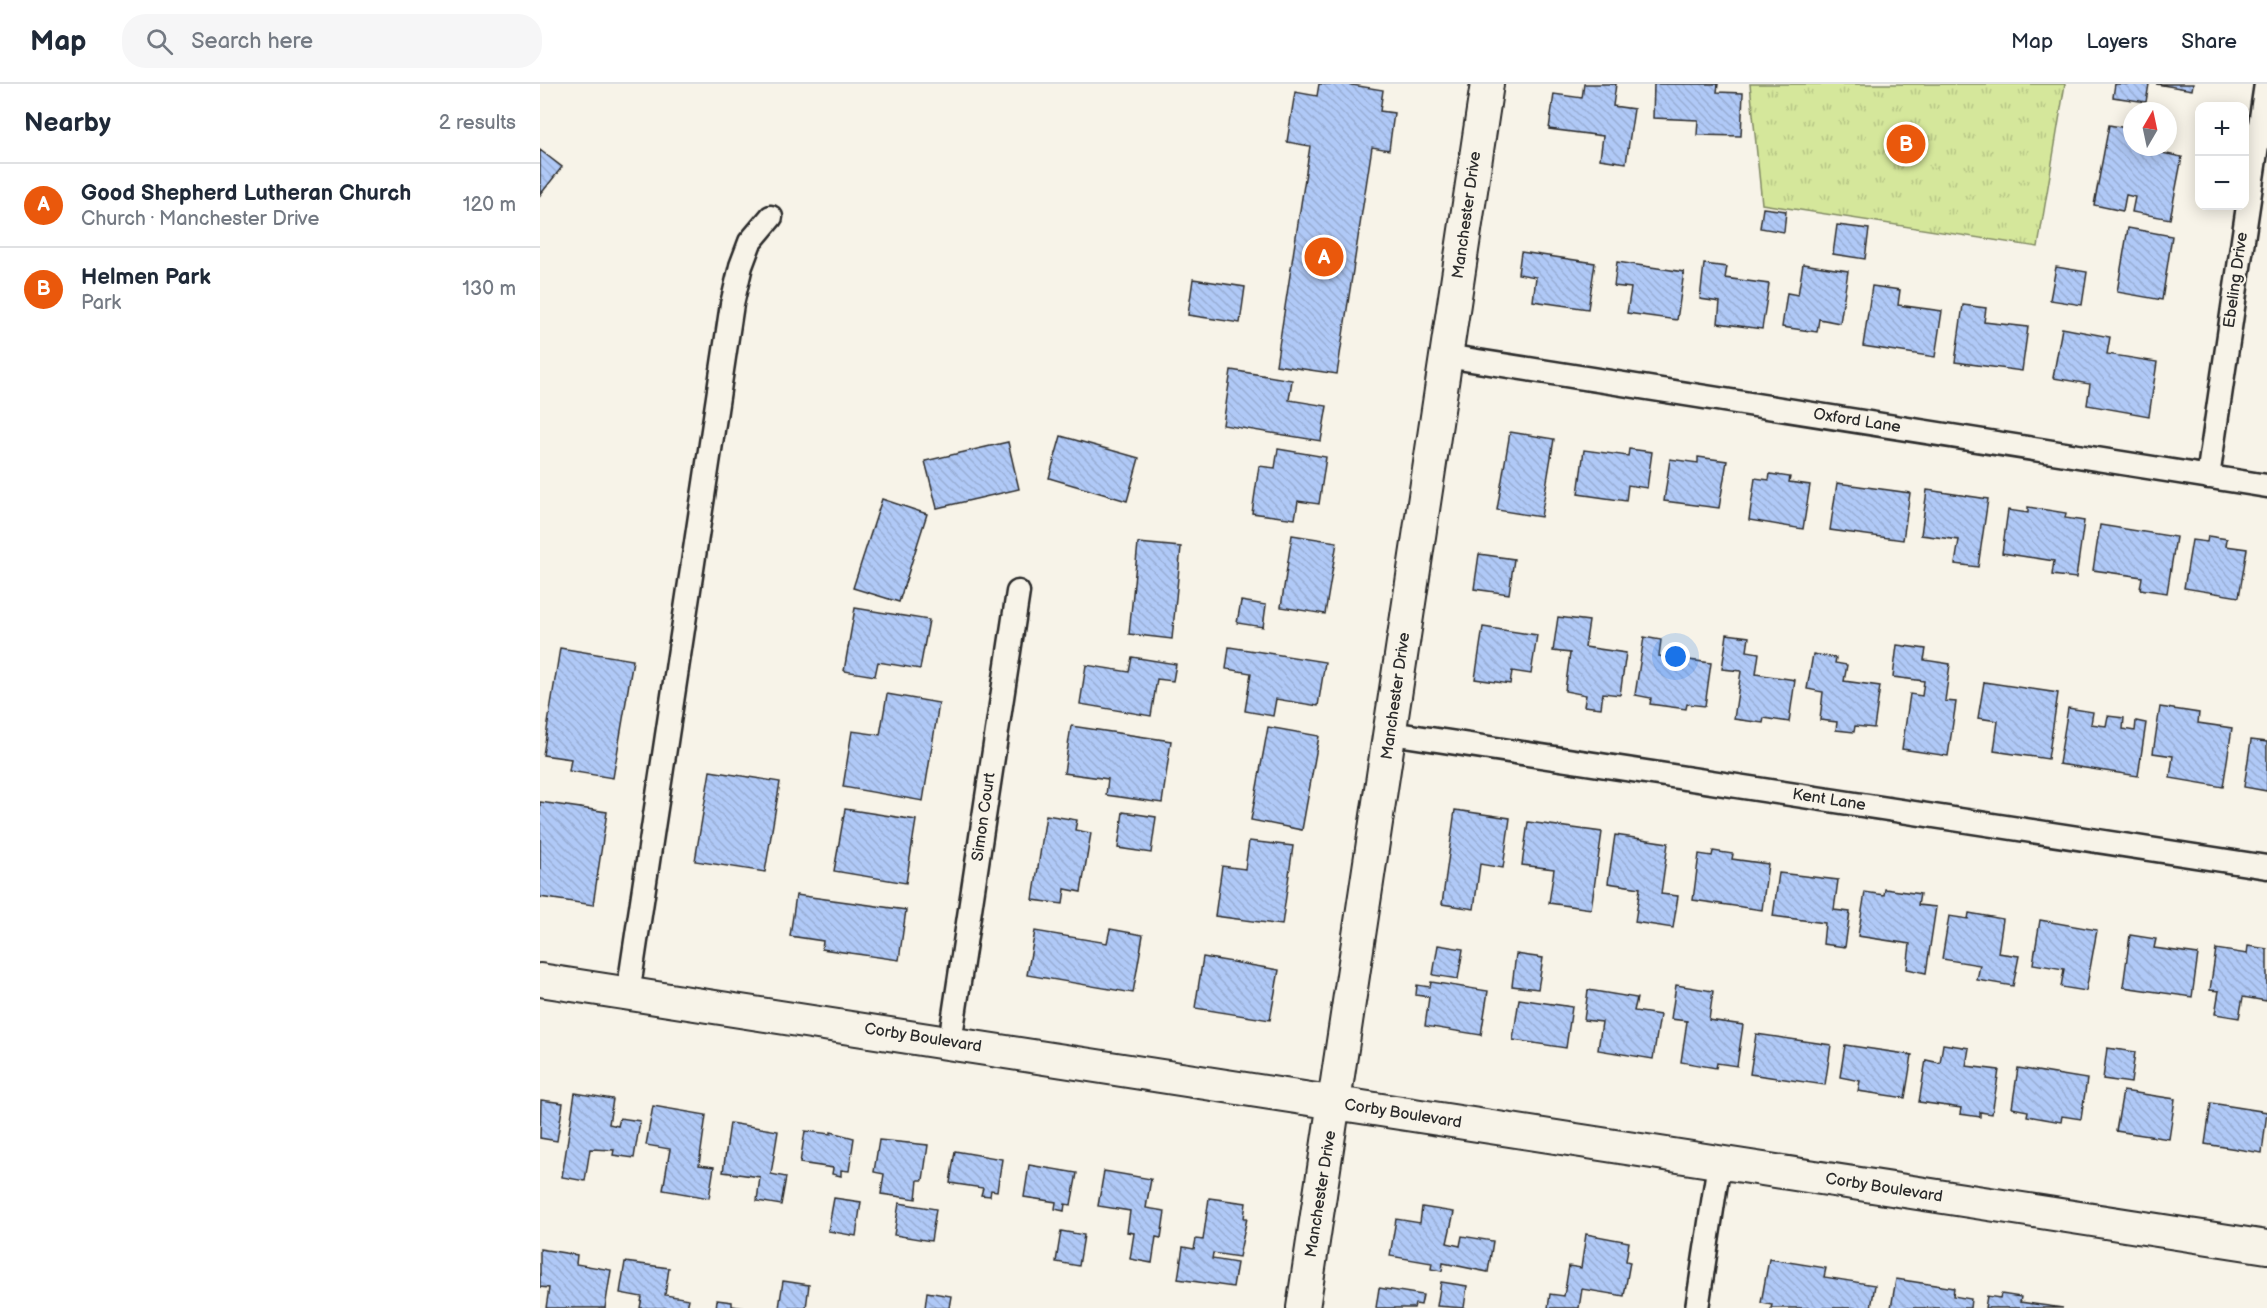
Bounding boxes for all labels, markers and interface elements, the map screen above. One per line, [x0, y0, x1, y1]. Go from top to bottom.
search box [122, 14, 542, 68]
text: Map [30, 25, 86, 58]
icon: search [143, 25, 176, 58]
text: Search here [191, 28, 313, 55]
text: Map [2011, 29, 2053, 54]
text: Layers [2086, 29, 2148, 54]
text: Share [2181, 29, 2237, 54]
north arrow [2123, 102, 2177, 156]
map controls [2195, 102, 2249, 210]
button: + [2195, 102, 2249, 156]
text: Nearby [24, 108, 111, 139]
text: 2 results [439, 111, 516, 135]
pin: B [1886, 122, 1926, 166]
street label: Manchester Drive [1449, 150, 1485, 280]
button: − [2195, 156, 2249, 210]
text: Good Shepherd Lutheran Church [81, 180, 411, 207]
text: A [37, 193, 50, 217]
text: 120 m [463, 193, 516, 217]
text: Church · Manchester Drive [81, 207, 319, 231]
street label: Ebeling Drive [2220, 230, 2252, 329]
pin: A [1304, 234, 1344, 279]
text: Helmen Park [81, 264, 211, 291]
text: B [36, 277, 51, 301]
text: 130 m [462, 277, 516, 301]
text: Park [81, 291, 121, 315]
street label: Oxford Lane [1812, 405, 1903, 437]
street label: Manchester Drive [1378, 631, 1414, 761]
your location [1661, 642, 1690, 671]
street label: Simon Court [968, 771, 1000, 862]
street label: Kent Lane [1791, 785, 1868, 815]
street label: Corby Boulevard [863, 1019, 983, 1057]
street label: Corby Boulevard [1343, 1095, 1463, 1133]
street label: Manchester Drive [1302, 1129, 1340, 1259]
street label: Corby Boulevard [1824, 1169, 1944, 1207]

